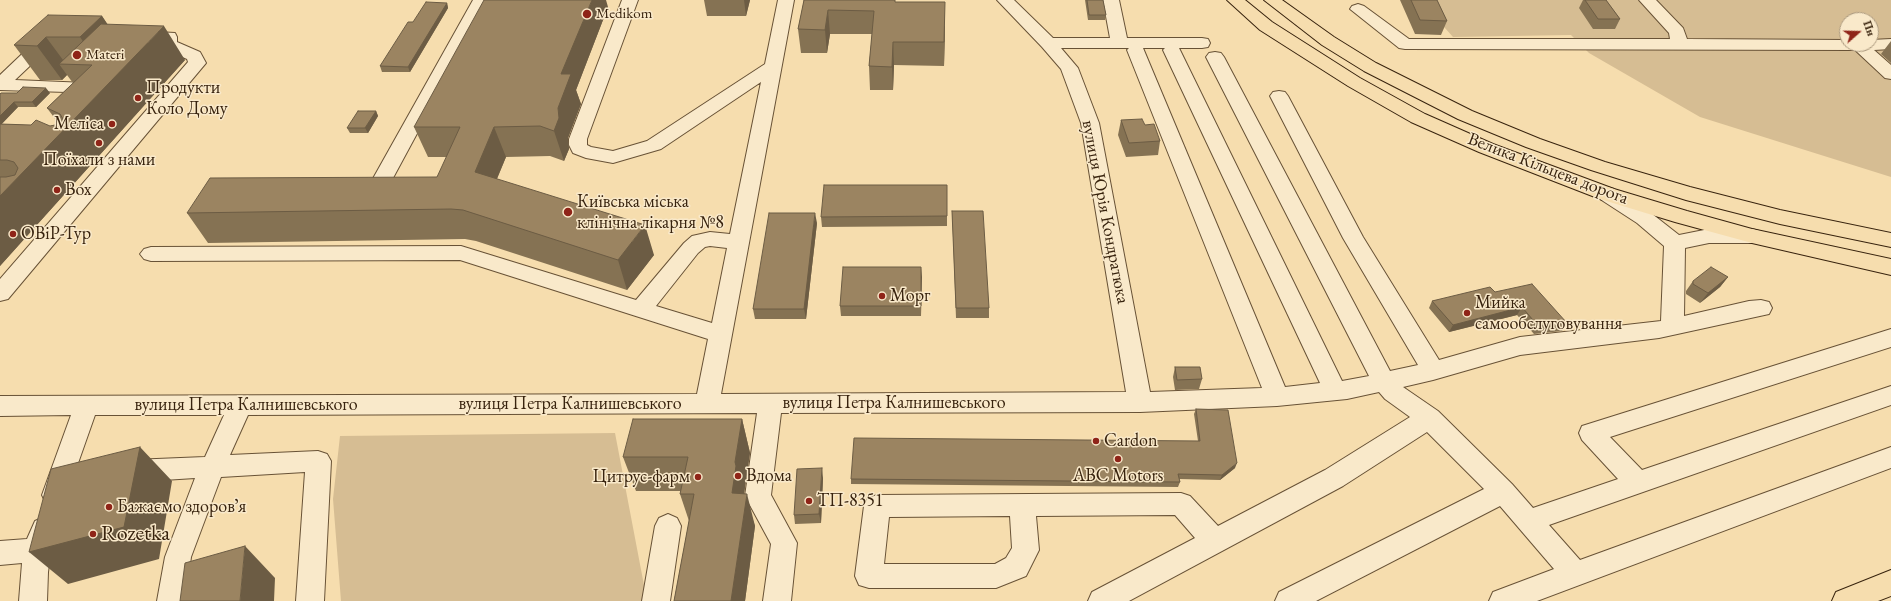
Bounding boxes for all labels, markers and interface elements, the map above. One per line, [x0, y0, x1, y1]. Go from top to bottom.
place label: Medikom [596, 5, 652, 23]
marker: Medikom [581, 8, 593, 20]
north arrow [1839, 12, 1879, 52]
text: Пн [1860, 19, 1878, 38]
place label: Materi [86, 46, 124, 64]
marker: Materi [71, 49, 83, 61]
place label: Продукти Коло Дому [146, 77, 228, 120]
marker: Продукти Коло Дому [133, 93, 143, 103]
place label: Меліса [54, 113, 104, 135]
street label: вулиця Юрія Кондратюка [1077, 118, 1133, 306]
marker: Меліса [107, 119, 117, 129]
street label: Велика Кільцева дорога [1465, 128, 1631, 210]
marker: Поїхали з нами [94, 138, 104, 148]
place label: Поїхали з нами [43, 149, 155, 171]
place label: Box [65, 179, 92, 201]
marker: Box [52, 185, 62, 195]
place label: Київська міська клінічна лікарня №8 [577, 191, 724, 234]
marker: Київська міська клінічна лікарня №8 [562, 206, 574, 218]
place label: ОВіР-Тур [21, 223, 91, 245]
marker: ОВіР-Тур [8, 229, 18, 239]
place label: Морг [890, 285, 930, 307]
marker: Морг [877, 291, 887, 301]
place label: Мийка самообслуговування [1475, 292, 1622, 334]
marker: Мийка самообслуговування [1462, 308, 1472, 318]
street label: вулиця Петра Калнишевського [782, 392, 1006, 414]
street label: вулиця Петра Калнишевського [458, 393, 682, 415]
street label: вулиця Петра Калнишевського [134, 394, 358, 416]
place label: Cardon [1104, 430, 1157, 452]
marker: Cardon [1091, 436, 1101, 446]
marker: ABC Motors [1113, 454, 1123, 464]
place label: Вдома [746, 465, 792, 487]
place label: ABC Motors [1073, 465, 1163, 487]
place label: Цитрус-фарм [593, 466, 690, 488]
marker: Вдома [733, 471, 743, 481]
marker: Цитрус-фарм [693, 472, 703, 482]
place label: ТП-8351 [817, 490, 883, 512]
place label: Бажаємо здоровʼя [117, 496, 246, 518]
marker: ТП-8351 [804, 496, 814, 506]
marker: Бажаємо здоровʼя [104, 502, 114, 512]
place label: Rozetka [101, 521, 170, 547]
marker: Rozetka [88, 529, 98, 539]

